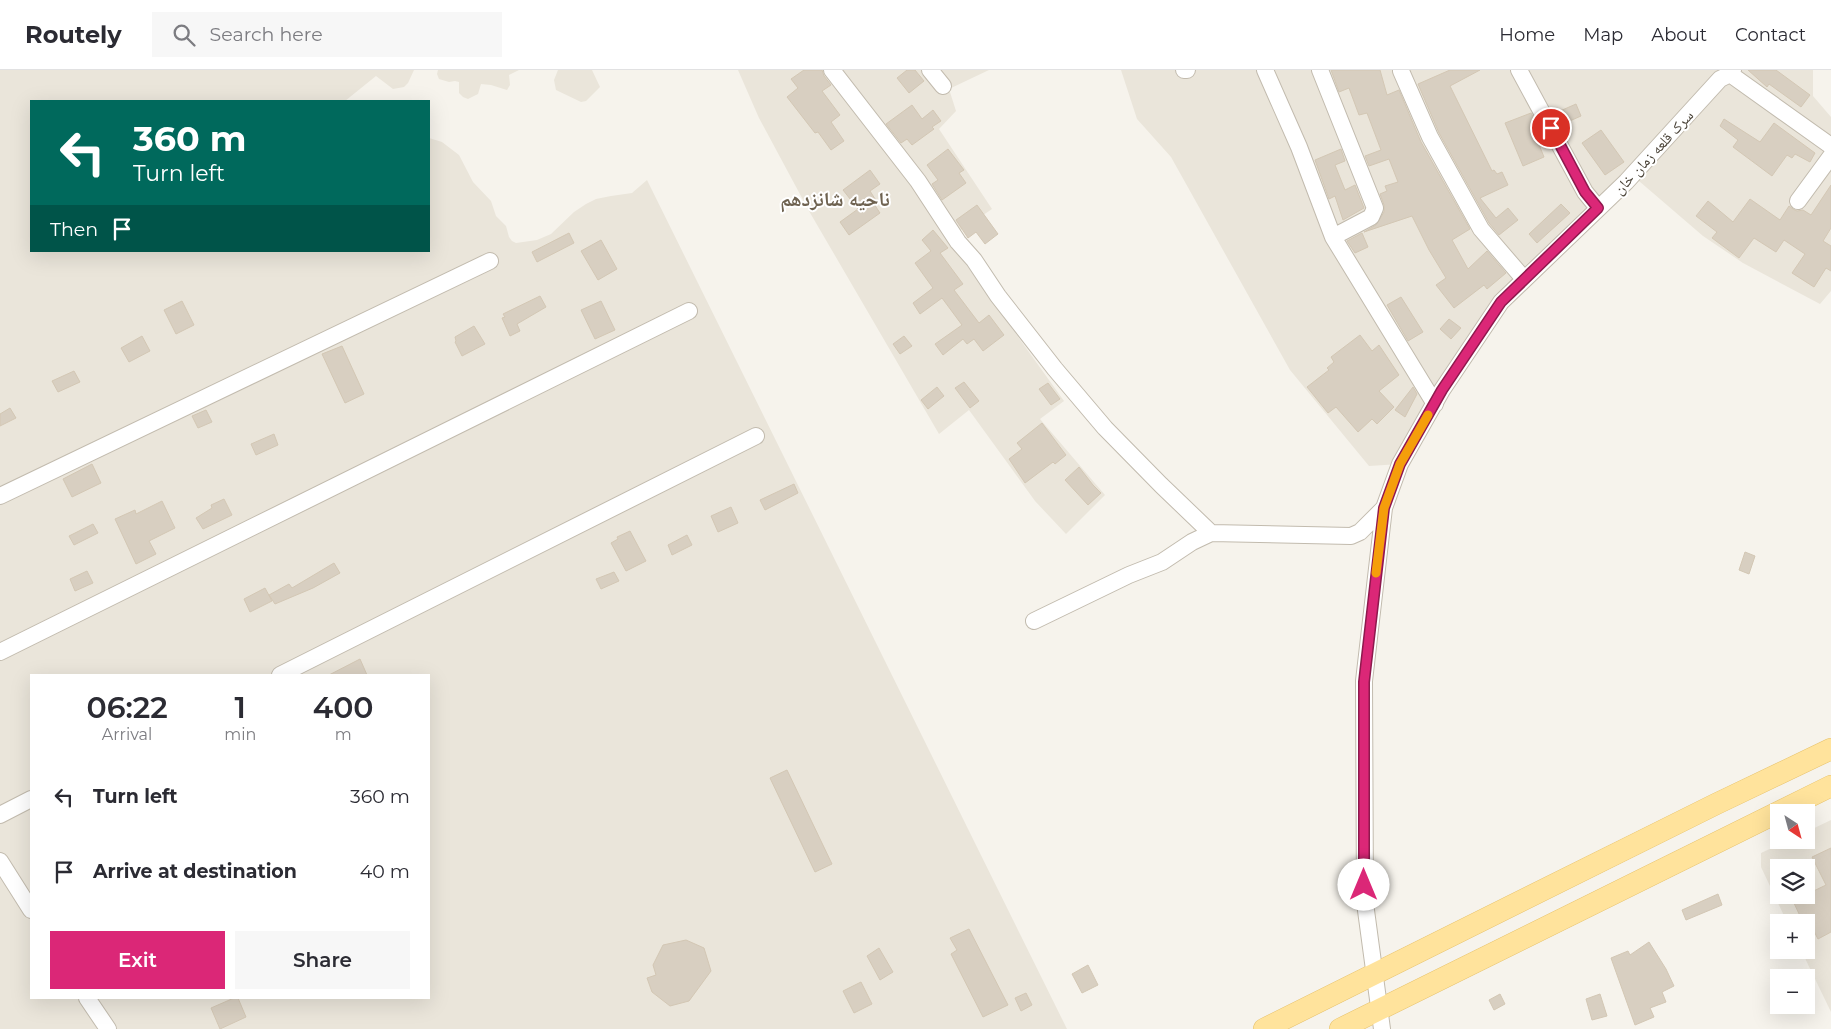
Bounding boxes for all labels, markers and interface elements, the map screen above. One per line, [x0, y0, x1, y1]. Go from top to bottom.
search box [152, 12, 502, 57]
text: Routely [25, 20, 122, 49]
icon: search [170, 21, 198, 49]
text: Search here [210, 23, 323, 46]
text: Home [1499, 24, 1555, 46]
text: Map [1583, 24, 1623, 46]
text: About [1651, 24, 1707, 46]
text: Contact [1735, 24, 1806, 46]
street label: سرک قلعه زمان خان [1609, 106, 1698, 199]
pin [1530, 107, 1572, 149]
icon: arrive [1537, 114, 1565, 142]
text: 360 m [133, 117, 246, 160]
icon: left [50, 120, 115, 185]
text: Turn left [133, 160, 225, 187]
district label: ناحیه شانزدهم [780, 187, 890, 213]
icon: arrive [108, 215, 136, 243]
text: Then [50, 218, 98, 241]
text: 06:22 [86, 689, 168, 726]
text: 1 [235, 689, 246, 726]
text: 400 [313, 689, 374, 726]
text: Arrival [102, 725, 152, 744]
text: min [224, 725, 256, 744]
text: m [335, 725, 352, 744]
icon: left [50, 783, 78, 811]
text: Turn left [93, 785, 178, 808]
text: 360 m [350, 785, 410, 808]
north arrow [1770, 804, 1815, 849]
map controls [1770, 804, 1815, 1014]
icon: arrive [50, 858, 78, 886]
position arrow [1337, 858, 1389, 910]
button: layers [1770, 859, 1815, 904]
text: Arrive at destination [93, 860, 297, 883]
text: 40 m [360, 860, 410, 883]
button: + [1770, 914, 1815, 959]
button: Exit [50, 931, 225, 989]
button: Share [235, 931, 410, 989]
button: − [1770, 969, 1815, 1014]

